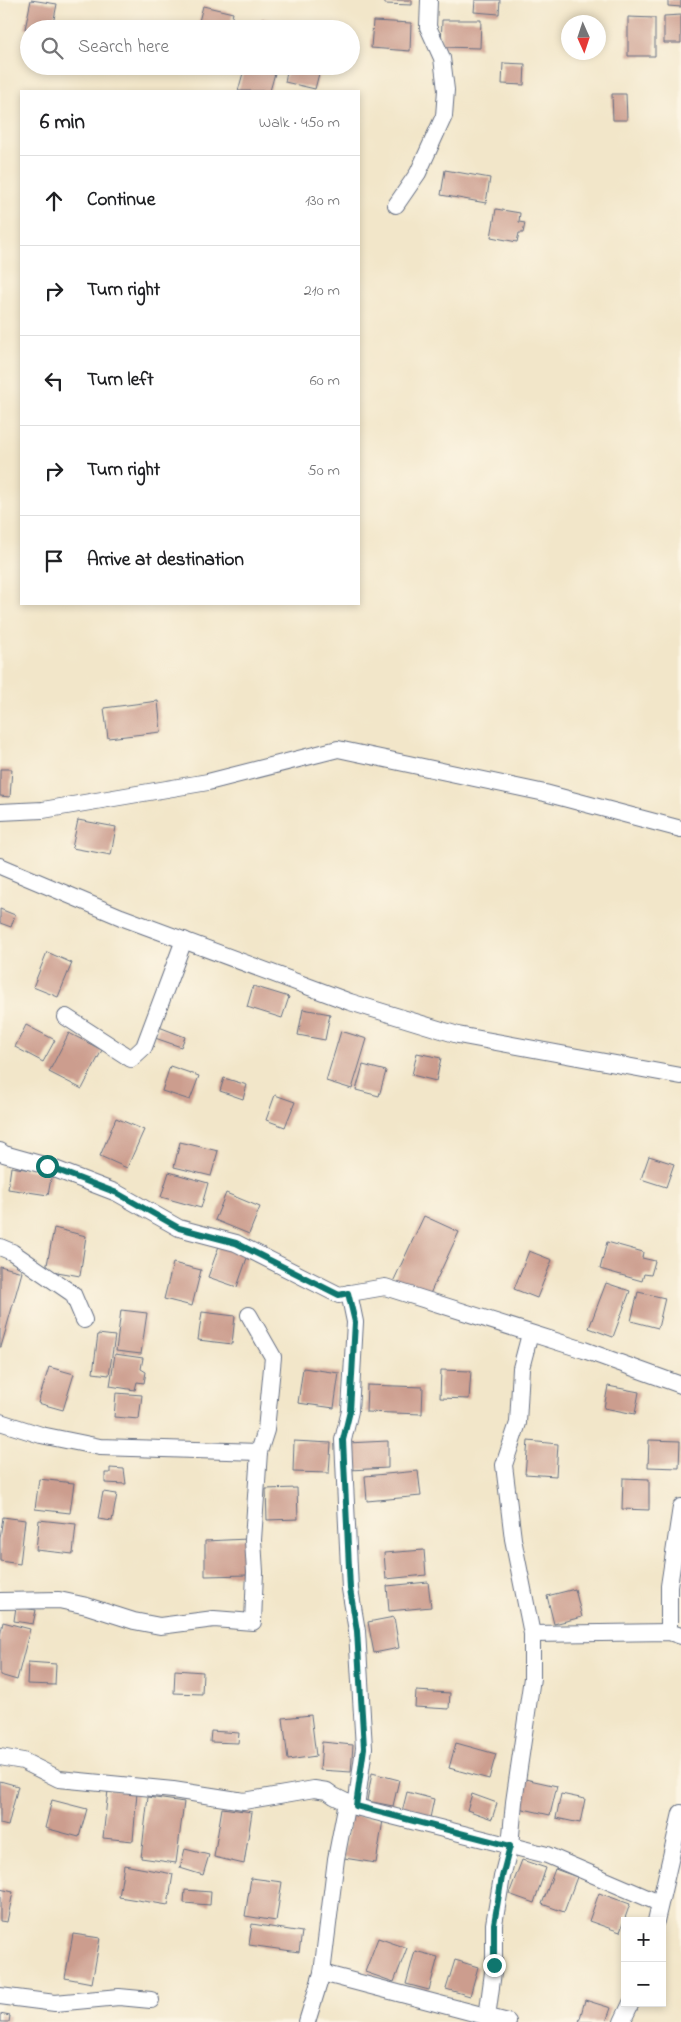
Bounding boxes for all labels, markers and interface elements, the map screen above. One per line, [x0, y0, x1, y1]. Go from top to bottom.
north arrow [561, 15, 606, 60]
search box [20, 20, 360, 75]
icon: search [38, 34, 66, 62]
text: Search here [78, 34, 169, 61]
text: 6 min [40, 108, 85, 138]
text: Walk · 450 m [259, 111, 340, 135]
icon: ahead [40, 187, 68, 215]
text: Continue [87, 187, 155, 214]
text: 130 m [305, 189, 340, 213]
icon: right [40, 277, 68, 305]
text: Turn right [87, 277, 160, 304]
text: 210 m [304, 279, 340, 303]
icon: left [40, 367, 68, 395]
text: Turn left [87, 367, 154, 394]
text: 60 m [310, 369, 340, 393]
icon: right [40, 457, 68, 485]
text: Turn right [87, 457, 160, 484]
text: 50 m [308, 459, 340, 483]
icon: arrive [40, 547, 68, 575]
text: Arrive at destination [87, 547, 244, 574]
route start [36, 1155, 59, 1178]
map controls [621, 1917, 666, 2007]
button: + [621, 1917, 666, 1962]
route end [483, 1954, 506, 1977]
button: − [621, 1962, 666, 2007]

